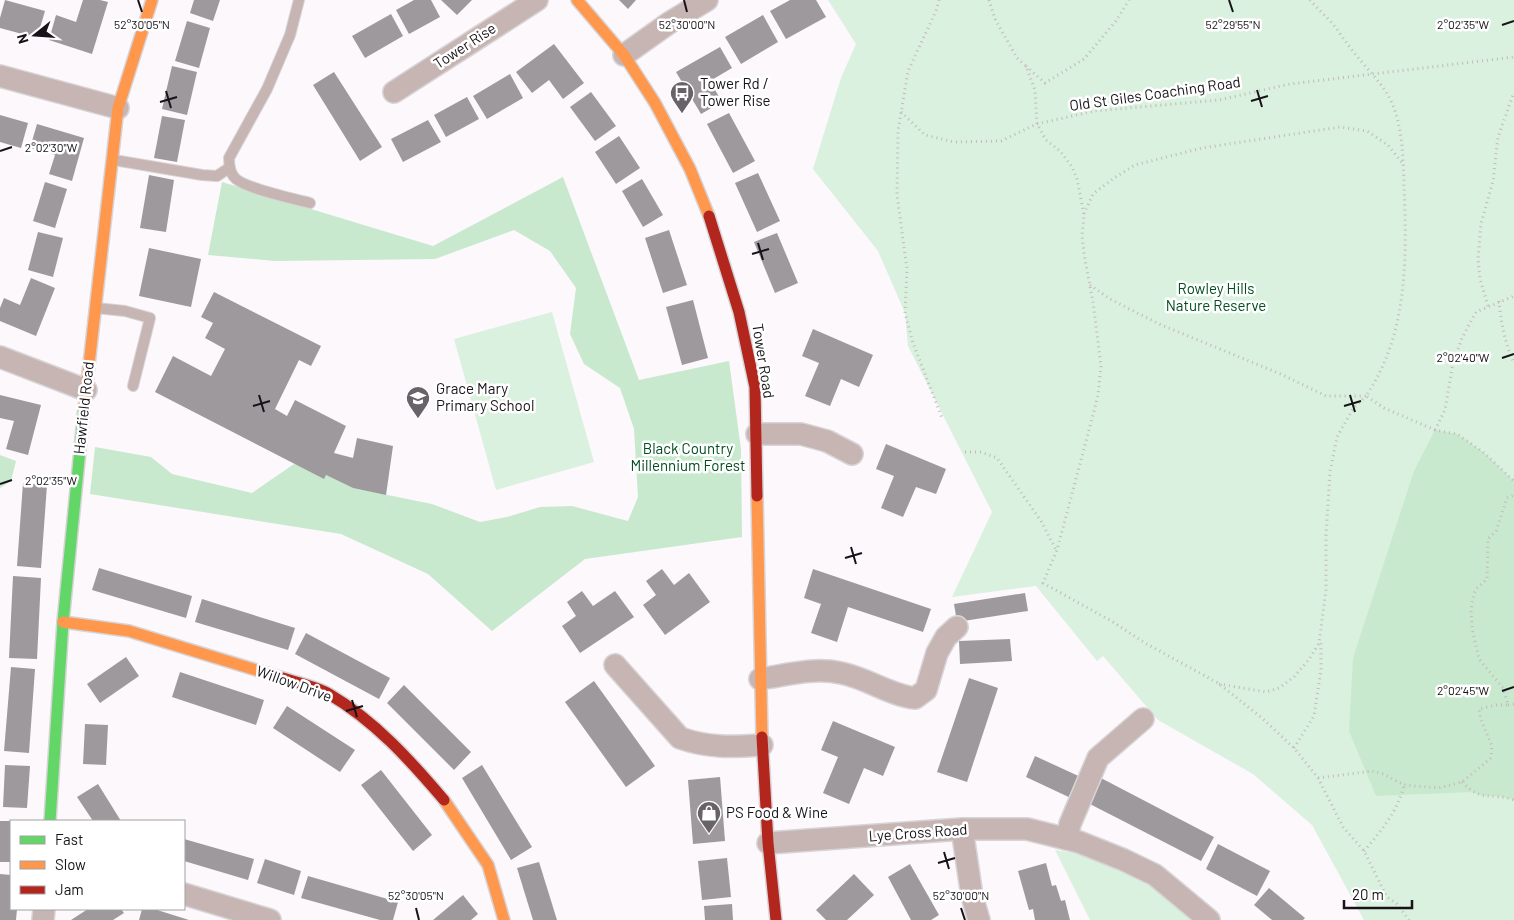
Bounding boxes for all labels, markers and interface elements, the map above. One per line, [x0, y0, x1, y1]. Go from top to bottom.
north arrow [10, 10, 60, 60]
text: 52°30'05"N [114, 17, 170, 31]
text: 52°30'00"N [659, 17, 715, 31]
text: 52°29'55"N [1205, 17, 1261, 31]
text: 2°02'35"W [1437, 17, 1489, 31]
street label: Tower Rise [430, 18, 499, 72]
text: N [13, 32, 32, 46]
street label: Old St Giles Coaching Road [1068, 72, 1242, 114]
place label: Tower Rd / Tower Rise [700, 74, 771, 109]
bus stop icon: Tower Rd / Tower Rise [669, 80, 695, 114]
text: 2°02'30"W [25, 140, 78, 154]
park label: Rowley Hills Nature Reserve [1166, 279, 1266, 314]
street label: Tower Road [749, 322, 779, 400]
text: 2°02'40"W [1437, 350, 1490, 364]
street label: Hawfield Road [69, 361, 97, 455]
place label: Grace Mary Primary School [436, 379, 534, 414]
school or university icon: Grace Mary Primary School [405, 385, 431, 419]
park label: Black Country Millennium Forest [631, 439, 745, 474]
text: 2°02'35"W [25, 473, 77, 487]
street label: Willow Drive [254, 661, 335, 705]
text: 2°02'45"W [1437, 683, 1490, 697]
shop icon: PS Food & Wine [696, 800, 722, 834]
place label: PS Food & Wine [726, 803, 828, 821]
legend [10, 820, 185, 910]
street label: Lye Cross Road [868, 820, 968, 844]
text: Fast [55, 830, 83, 848]
text: Slow [55, 855, 86, 873]
scale bar [1344, 878, 1412, 910]
text: Jam [55, 880, 84, 898]
text: 20 m [1352, 885, 1384, 903]
text: 52°30'05"N [388, 888, 444, 902]
text: 52°30'00"N [933, 888, 989, 902]

